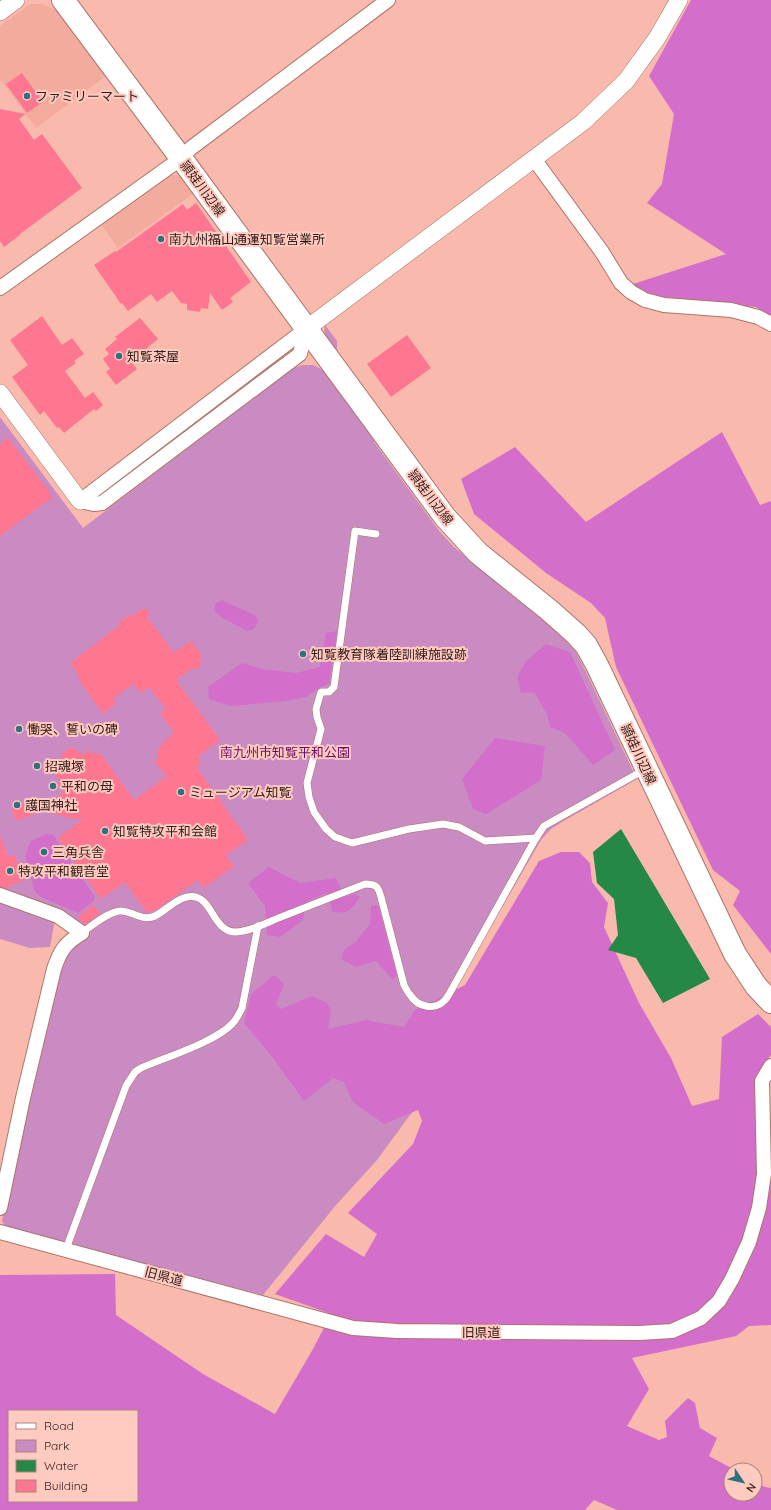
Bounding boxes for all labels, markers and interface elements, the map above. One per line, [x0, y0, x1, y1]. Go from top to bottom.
place label: ファミリーマート [35, 88, 139, 104]
marker: ファミリーマート [22, 91, 32, 101]
street label: 頴娃川辺線 [177, 157, 229, 219]
place label: 南九州福山通運知覧営業所 [169, 231, 325, 247]
marker: 南九州福山通運知覧営業所 [156, 234, 166, 244]
place label: 知覧茶屋 [127, 348, 179, 364]
marker: 知覧茶屋 [114, 351, 124, 361]
street label: 頴娃川辺線 [405, 466, 457, 528]
place label: 知覧教育隊着陸訓練施設跡 [311, 646, 467, 662]
marker: 知覧教育隊着陸訓練施設跡 [298, 649, 308, 659]
place label: 慟哭、誓いの碑 [27, 721, 118, 737]
street label: 頴娃川辺線 [618, 721, 660, 787]
marker: 慟哭、誓いの碑 [14, 724, 24, 734]
park label: 南九州市知覧平和公園 [220, 744, 350, 760]
place label: 招魂塚 [45, 758, 84, 774]
marker: 招魂塚 [32, 761, 42, 771]
place label: 平和の母 [61, 778, 113, 794]
marker: 平和の母 [48, 781, 58, 791]
place label: ミュージアム知覧 [189, 784, 292, 800]
marker: ミュージアム知覧 [176, 787, 186, 797]
place label: 護国神社 [25, 797, 77, 813]
marker: 護国神社 [12, 800, 22, 810]
place label: 知覧特攻平和会館 [113, 823, 217, 839]
marker: 知覧特攻平和会館 [100, 826, 110, 836]
place label: 三角兵舎 [52, 844, 104, 860]
marker: 三角兵舎 [39, 847, 49, 857]
place label: 特攻平和観音堂 [18, 863, 109, 879]
marker: 特攻平和観音堂 [5, 866, 15, 876]
street label: 旧県道 [143, 1263, 185, 1289]
street label: 旧県道 [461, 1324, 501, 1340]
legend [8, 1410, 138, 1502]
text: Road [44, 1418, 74, 1433]
text: Park [44, 1438, 69, 1453]
text: Water [44, 1458, 79, 1473]
north arrow [723, 1462, 763, 1502]
text: Building [44, 1478, 88, 1493]
text: N [743, 1480, 759, 1495]

